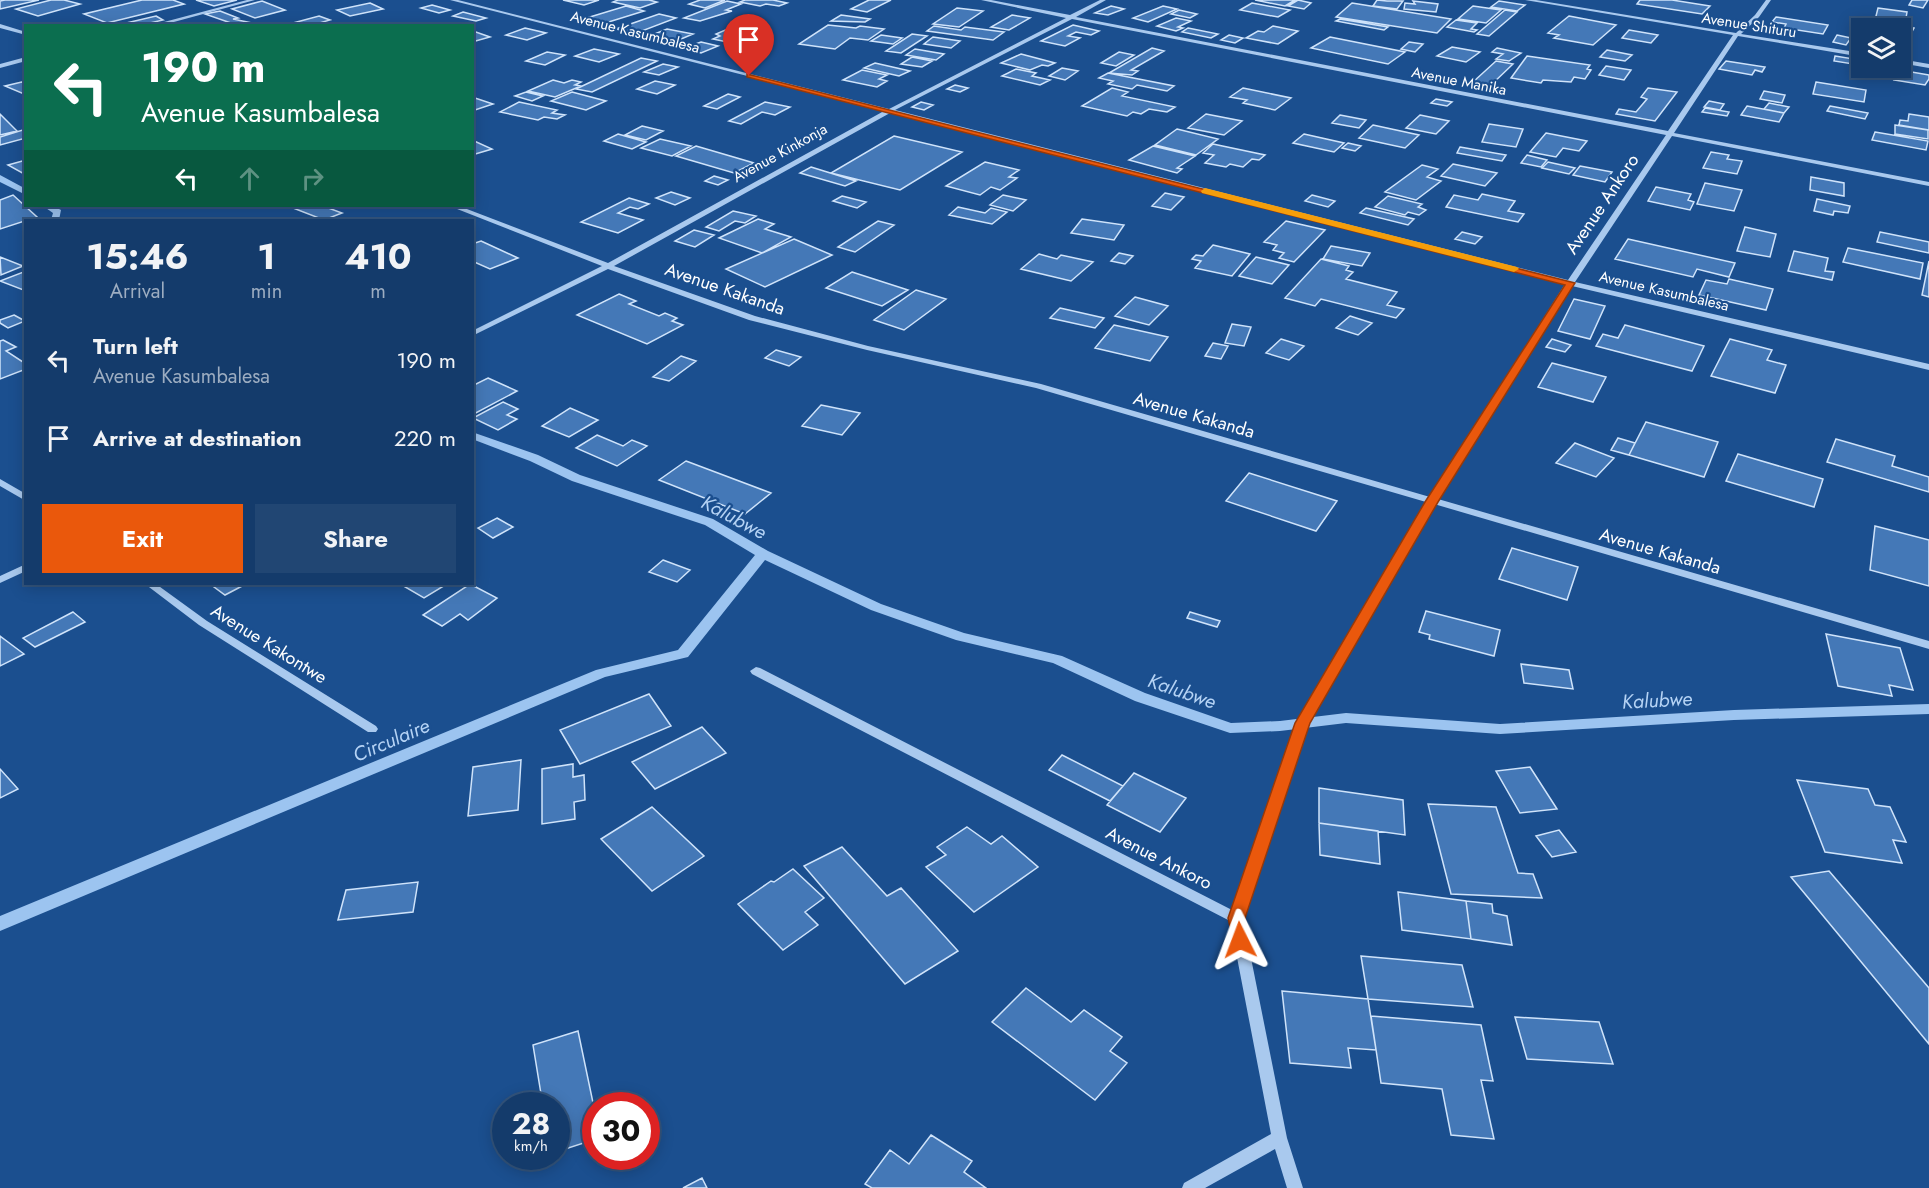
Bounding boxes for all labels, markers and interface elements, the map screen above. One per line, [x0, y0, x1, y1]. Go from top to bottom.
street label: Avenue Kasumbalesa [568, 5, 702, 59]
street label: Avenue Shituru [1700, 7, 1798, 43]
pin [723, 14, 774, 76]
map controls [1851, 18, 1911, 78]
button: layers [1851, 18, 1911, 78]
icon: arrive [732, 23, 765, 56]
text: 190 m [141, 37, 265, 98]
icon: left [42, 48, 120, 126]
street label: Avenue Manika [1410, 61, 1508, 101]
text: Avenue Kasumbalesa [141, 93, 380, 132]
street label: Avenue Kinkonja [729, 118, 831, 188]
street label: Avenue Ankoro [1559, 149, 1645, 259]
icon: left [170, 162, 203, 195]
icon: ahead [233, 162, 266, 195]
icon: right [296, 162, 329, 195]
text: 15:46 [86, 230, 189, 282]
text: 1 [257, 230, 276, 282]
text: 410 [344, 230, 412, 282]
street label: Avenue Kakanda [662, 256, 788, 322]
street label: Avenue Kasumbalesa [1597, 265, 1731, 317]
text: Arrival [110, 277, 165, 306]
text: min [251, 277, 282, 306]
text: m [370, 277, 386, 306]
text: Turn left [93, 330, 178, 362]
icon: left [42, 344, 75, 377]
text: 190 m [396, 344, 456, 376]
text: Avenue Kasumbalesa [93, 362, 270, 391]
street label: Avenue Kakanda [1130, 385, 1258, 445]
icon: arrive [42, 422, 75, 455]
text: Arrive at destination [93, 422, 302, 454]
text: 220 m [394, 422, 456, 454]
water label: Kalubwe [696, 488, 772, 547]
button: Exit [42, 504, 243, 573]
button: Share [255, 504, 456, 573]
street label: Avenue Kakanda [1596, 521, 1724, 581]
street label: Avenue Kakontwe [206, 598, 332, 690]
water label: Kalubwe [1144, 666, 1220, 717]
water label: Kalubwe [1621, 684, 1693, 717]
water label: Circulaire [348, 711, 434, 770]
street label: Avenue Ankoro [1101, 820, 1217, 896]
position arrow [1208, 908, 1272, 972]
speed limit sign: 30 [582, 1092, 660, 1170]
text: 28 [512, 1102, 550, 1145]
text: km/h [514, 1135, 548, 1157]

